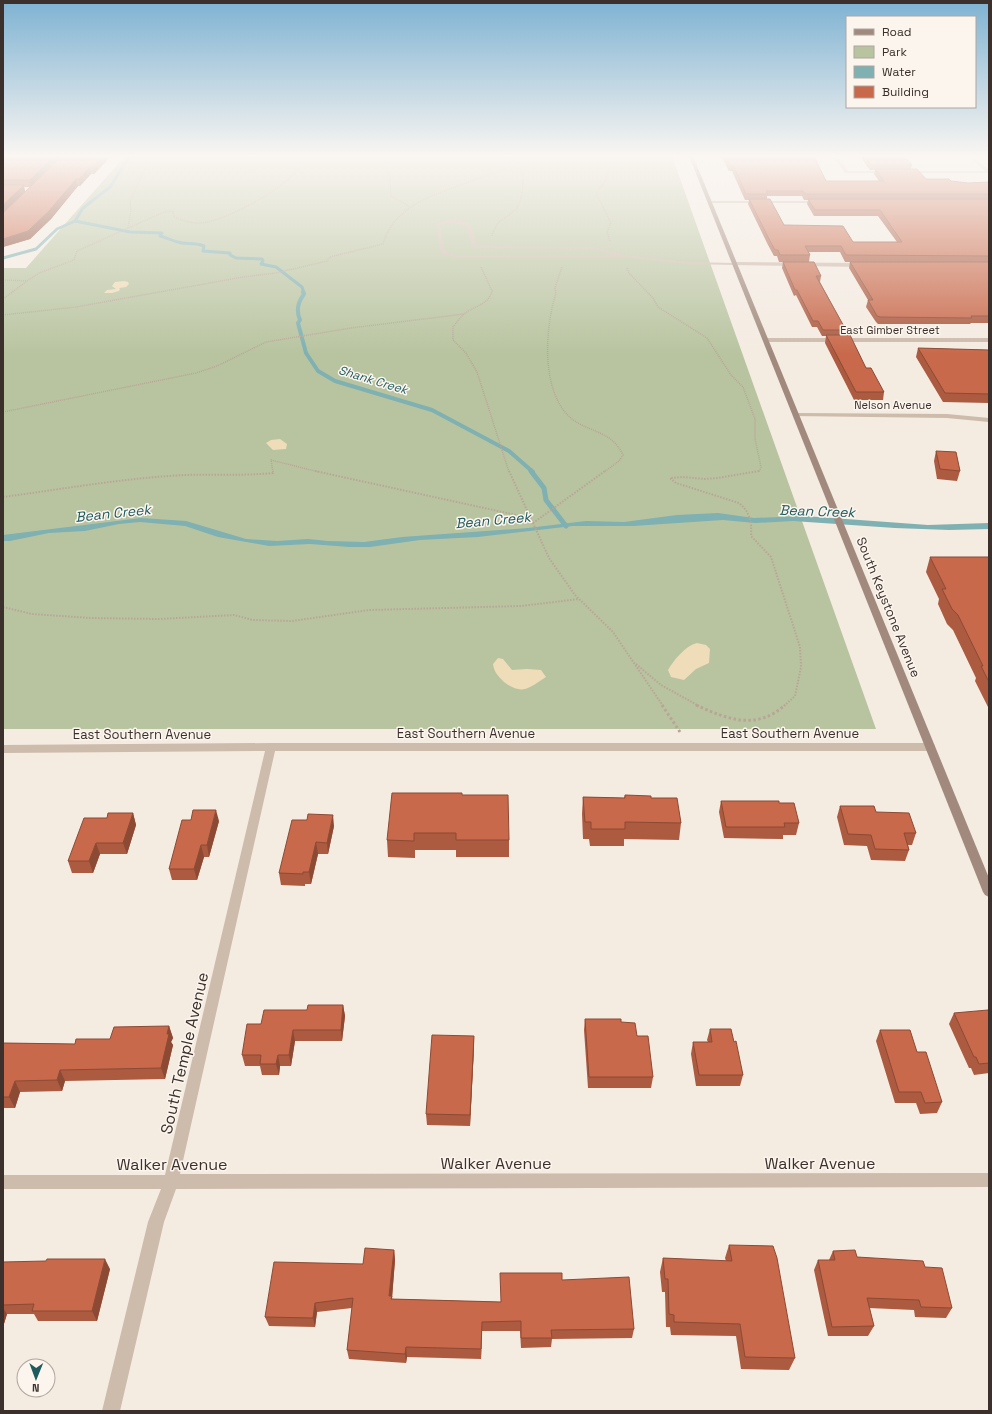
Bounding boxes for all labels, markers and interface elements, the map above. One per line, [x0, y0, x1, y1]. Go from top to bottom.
legend [846, 16, 976, 108]
text: Road [882, 24, 911, 40]
text: Park [882, 44, 907, 60]
text: Water [882, 64, 916, 80]
text: Building [882, 84, 929, 100]
street label: East Gimber Street [840, 323, 940, 337]
water label: Shank Creek [337, 362, 411, 399]
street label: Nelson Avenue [854, 398, 932, 412]
water label: Bean Creek [74, 500, 153, 526]
water label: Bean Creek [779, 501, 857, 521]
water label: Bean Creek [454, 508, 533, 532]
street label: South Keystone Avenue [853, 535, 924, 680]
street label: East Southern Avenue [397, 725, 535, 742]
street label: East Southern Avenue [721, 725, 859, 742]
street label: East Southern Avenue [73, 726, 211, 743]
street label: South Temple Avenue [156, 970, 213, 1136]
street label: Walker Avenue [440, 1153, 552, 1174]
street label: Walker Avenue [764, 1153, 876, 1174]
street label: Walker Avenue [116, 1154, 228, 1175]
north arrow [16, 1358, 56, 1398]
text: N [32, 1381, 40, 1395]

